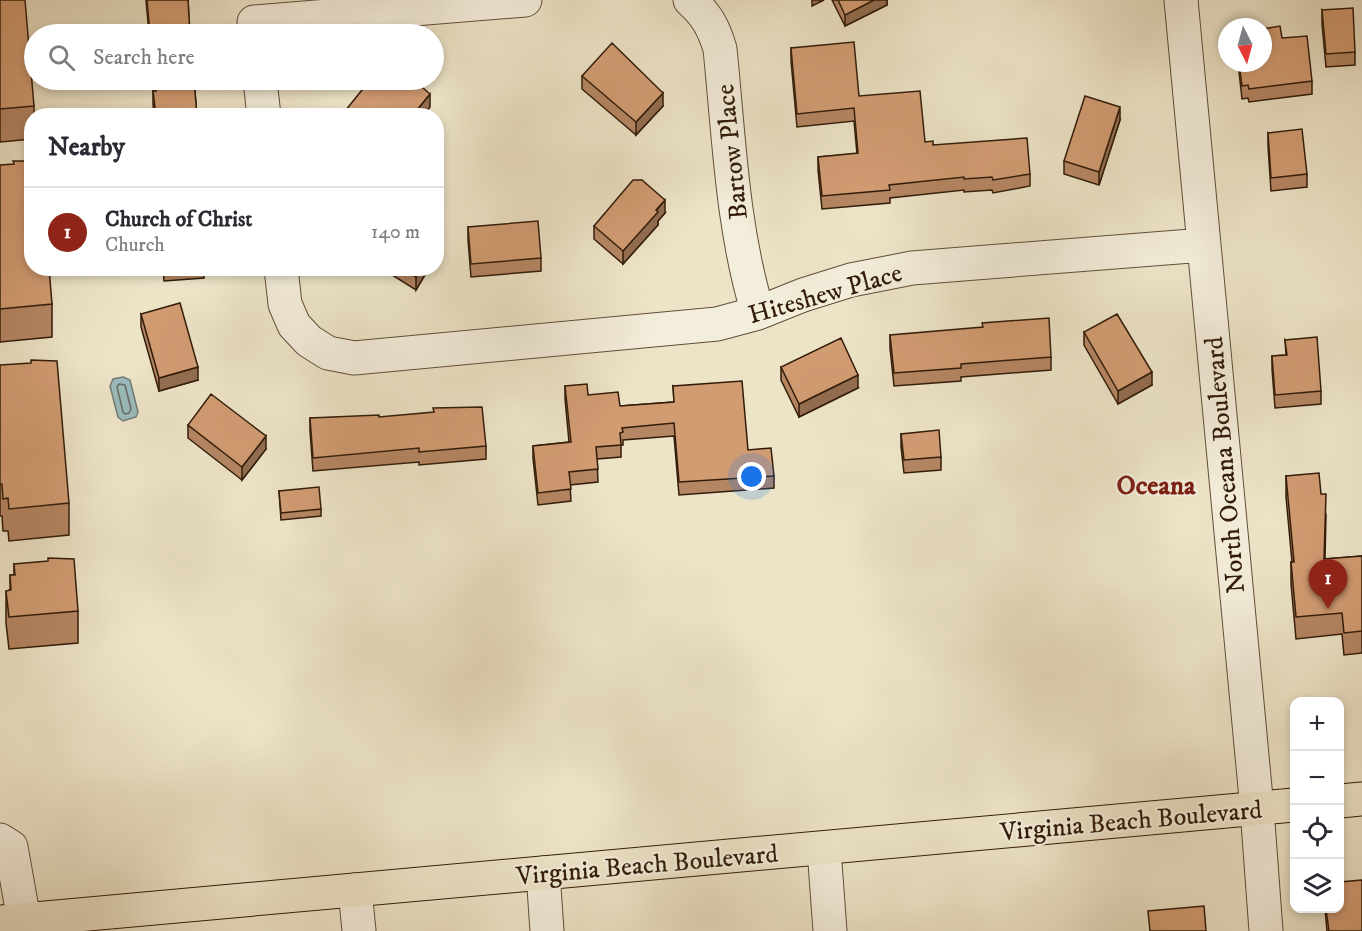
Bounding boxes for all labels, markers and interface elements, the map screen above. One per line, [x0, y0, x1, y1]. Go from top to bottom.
north arrow [1218, 18, 1272, 72]
search box [24, 24, 444, 90]
icon: search [45, 41, 78, 74]
text: Search here [93, 44, 195, 71]
street label: Bartow Place [709, 82, 756, 221]
text: Nearby [48, 131, 125, 164]
text: Church of Christ [105, 206, 252, 233]
text: 1 [64, 220, 71, 245]
text: 140 m [371, 220, 420, 245]
text: Church [105, 233, 165, 258]
street label: Hiteshew Place [745, 257, 906, 332]
street label: North Oceana Boulevard [1198, 335, 1253, 595]
your location [737, 462, 766, 491]
district label: Oceana [1117, 469, 1196, 503]
pin: 1 [1308, 560, 1348, 609]
map controls [1290, 697, 1344, 913]
button: + [1290, 697, 1344, 751]
button: − [1290, 751, 1344, 805]
street label: Virginia Beach Boulevard [998, 794, 1263, 849]
button: locate [1290, 805, 1344, 859]
street label: Virginia Beach Boulevard [514, 838, 779, 893]
button: layers [1290, 859, 1344, 913]

